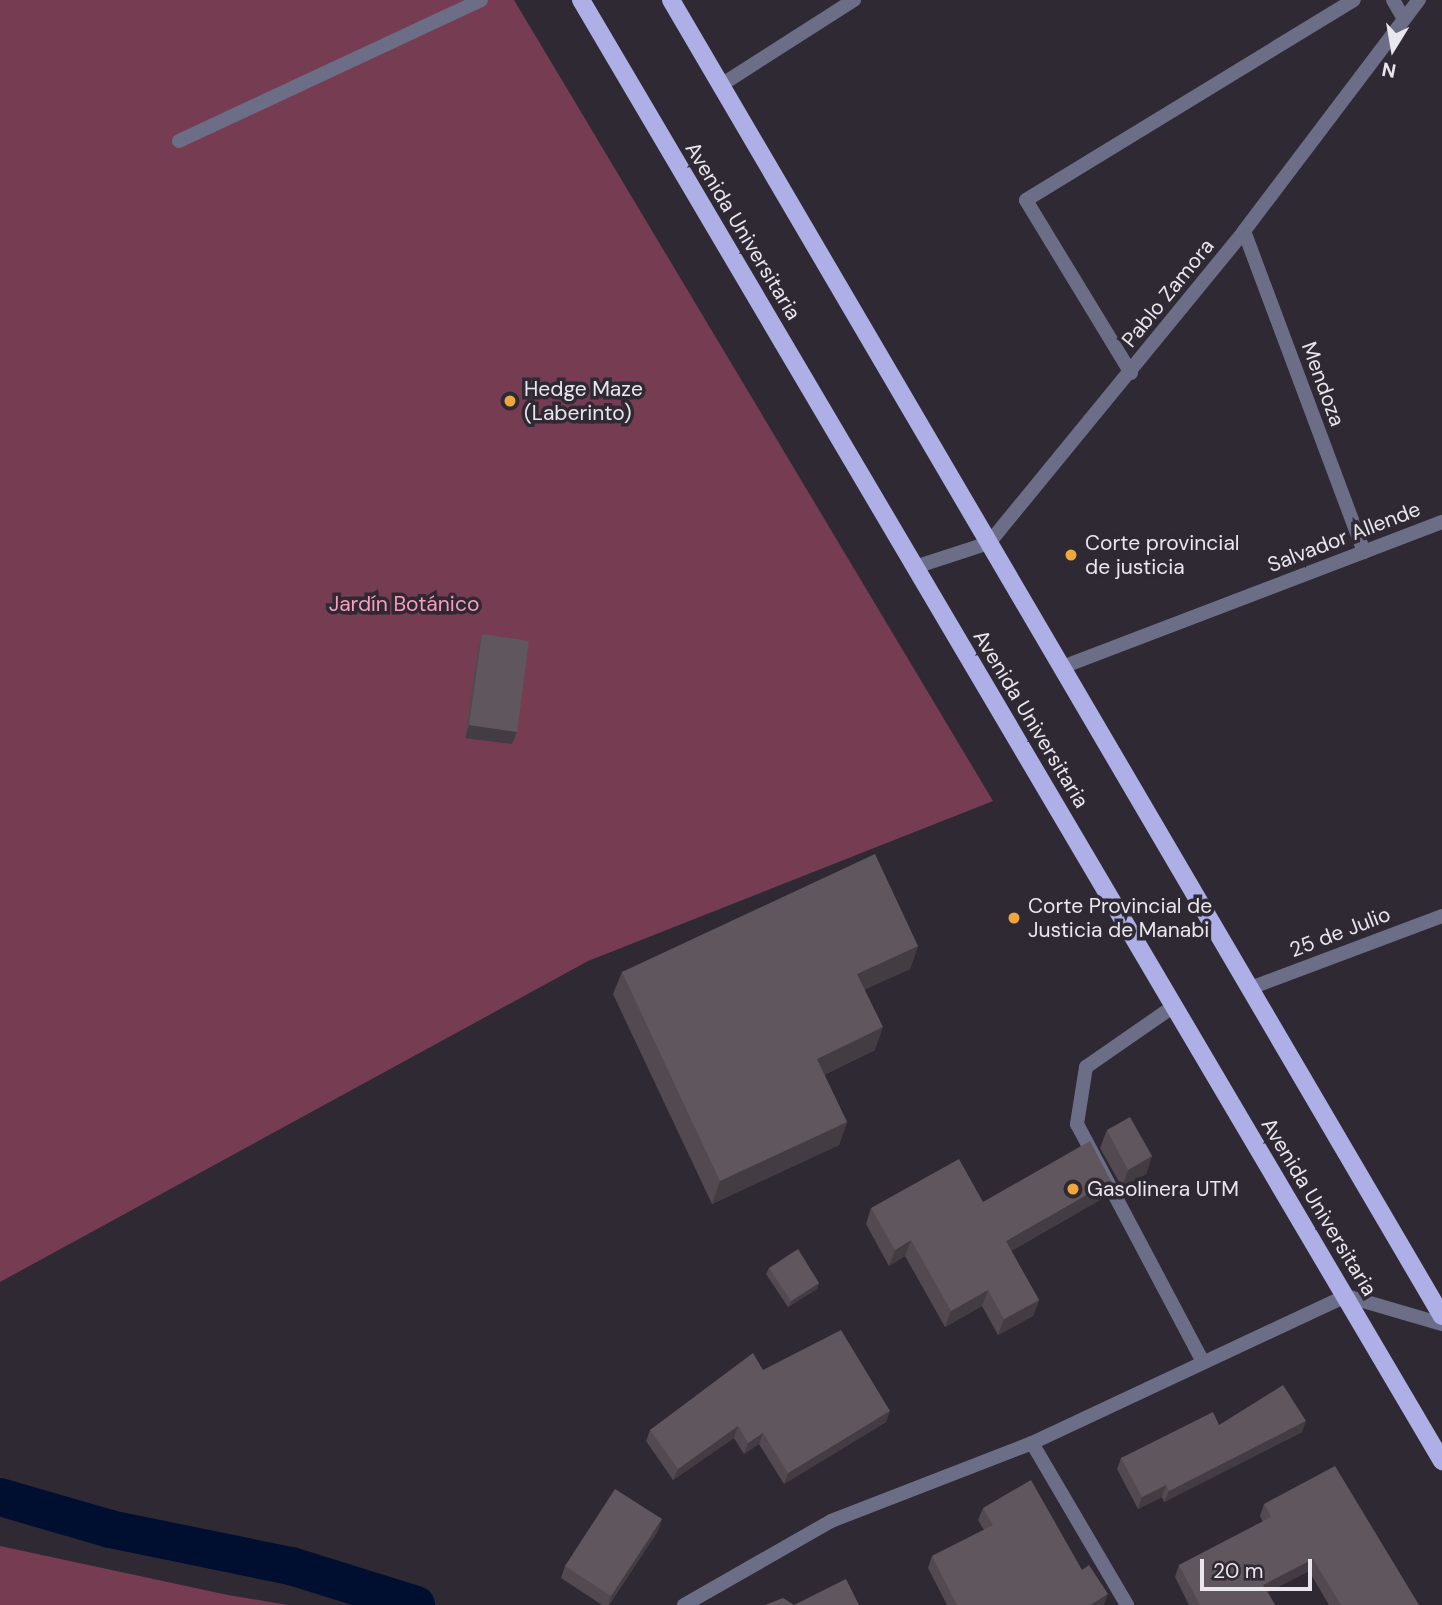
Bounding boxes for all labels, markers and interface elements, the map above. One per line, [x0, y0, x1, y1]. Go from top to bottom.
north arrow [1358, 14, 1428, 84]
text: N [1380, 57, 1398, 84]
street label: Avenida Universitaria [680, 137, 806, 325]
street label: Pablo Zamora [1117, 234, 1219, 352]
street label: Mendoza [1296, 338, 1350, 430]
place label: Hedge Maze (Laberinto) [524, 376, 643, 426]
marker: Hedge Maze (Laberinto) [502, 393, 518, 409]
street label: Salvador Allende [1264, 496, 1424, 578]
place label: Corte provincial de justicia [1085, 530, 1239, 580]
marker: Corte provincial de justicia [1063, 547, 1079, 563]
park label: Jardín Botánico [329, 591, 479, 617]
street label: Avenida Universitaria [968, 625, 1094, 813]
place label: Corte Provincial de Justicia de Manabi [1028, 893, 1212, 943]
street label: 25 de Julio [1286, 901, 1394, 963]
marker: Corte Provincial de Justicia de Manabi [1006, 910, 1022, 926]
street label: Avenida Universitaria [1256, 1113, 1382, 1301]
place label: Gasolinera UTM [1087, 1176, 1239, 1202]
marker: Gasolinera UTM [1065, 1181, 1081, 1197]
scale bar [1204, 1546, 1316, 1590]
text: 20 m [1213, 1557, 1264, 1585]

